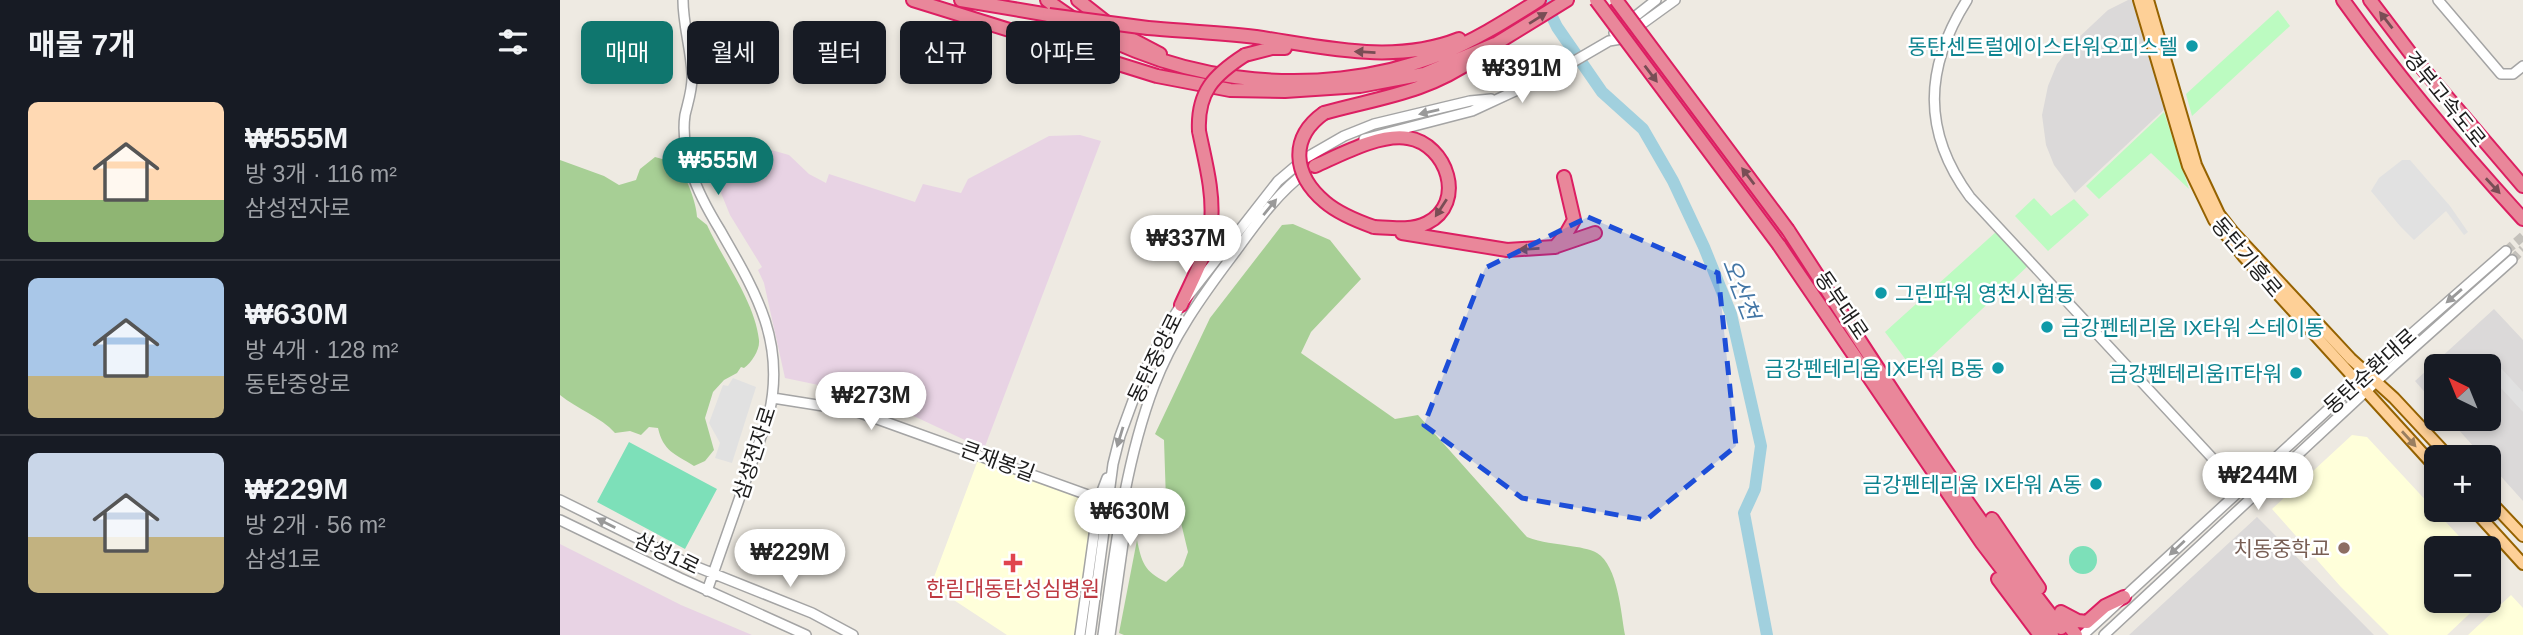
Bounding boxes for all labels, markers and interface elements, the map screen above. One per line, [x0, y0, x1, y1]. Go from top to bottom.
one-way arrow [1528, 12, 1548, 25]
one-way arrow [2378, 12, 2393, 30]
chip: 매매 [581, 21, 673, 84]
chip: 월세 [687, 21, 779, 84]
chip: 필터 [793, 21, 886, 84]
chip: 신규 [900, 21, 992, 84]
chip: 아파트 [1006, 21, 1120, 84]
icon: filters [494, 23, 532, 61]
text: 매물 7개 [28, 28, 136, 61]
place label: 동탄센트럴에이스타워오피스텔 [1908, 35, 2178, 58]
marker: 동탄센트럴에이스타워오피스텔 [2184, 38, 2200, 54]
one-way arrow [1354, 46, 1376, 57]
pin: ₩391M [1473, 46, 1571, 105]
street label: 경부고속도로 [2400, 47, 2490, 151]
text: ₩391M [1482, 55, 1562, 81]
one-way arrow [1644, 65, 1658, 83]
one-way arrow [1418, 106, 1440, 117]
text: ₩555M [245, 121, 348, 154]
icon: home [84, 130, 168, 214]
pin: ₩555M [669, 138, 767, 197]
text: ₩555M [678, 147, 758, 173]
text: 방 3개 · 116 m² [245, 161, 397, 187]
one-way arrow [1740, 167, 1755, 185]
one-way arrow [2485, 177, 2501, 194]
text: 삼성전자로 [245, 195, 351, 221]
one-way arrow [1263, 198, 1277, 216]
one-way arrow [1434, 198, 1447, 218]
street label: 동탄기흥로 [2207, 213, 2287, 301]
pin: ₩337M [1137, 216, 1235, 275]
text: ₩337M [1146, 225, 1226, 251]
one-way arrow [1518, 244, 1540, 255]
water label: 오산천 [1717, 255, 1766, 326]
street label: 동부대로 [1811, 267, 1873, 343]
place label: 그린파워 영천시험동 [1895, 282, 2075, 305]
marker: 그린파워 영천시험동 [1873, 285, 1889, 301]
one-way arrow [2445, 288, 2463, 304]
text: ₩630M [245, 297, 348, 330]
icon: home [84, 306, 168, 390]
street label: 동탄중앙로 [1123, 310, 1187, 406]
place label: 금강펜테리움 IX타워 스테이동 [2061, 316, 2324, 339]
marker: 금강펜테리움 IX타워 스테이동 [2039, 319, 2055, 335]
street label: 동탄순환대로 [2319, 324, 2421, 418]
text: 방 4개 · 128 m² [245, 337, 399, 363]
north arrow [2424, 354, 2501, 430]
map controls [2424, 354, 2501, 613]
place label: 금강펜테리움 IX타워 B동 [1765, 357, 1984, 380]
marker: 금강펜테리움 IX타워 B동 [1990, 360, 2006, 376]
place label: 금강펜테리움IT타워 [2109, 362, 2282, 385]
marker: 금강펜테리움IT타워 [2288, 365, 2304, 381]
text: 동탄중앙로 [245, 371, 351, 397]
pin: ₩273M [822, 372, 920, 432]
text: ₩273M [831, 382, 911, 408]
street label: 삼성전자로 [728, 404, 780, 502]
one-way arrow [1115, 426, 1125, 447]
one-way arrow [2401, 430, 2417, 448]
street label: 큰재봉길 [958, 437, 1038, 485]
button: + [2424, 445, 2501, 522]
pin: ₩244M [2209, 452, 2307, 512]
text: ₩244M [2218, 462, 2298, 488]
text: ₩229M [245, 472, 348, 505]
place label: 금강펜테리움 IX타워 A동 [1863, 473, 2082, 496]
marker: 금강펜테리움 IX타워 A동 [2088, 476, 2104, 492]
icon: home [84, 481, 168, 565]
pin: ₩630M [1081, 489, 1179, 548]
text: ₩630M [1090, 498, 1170, 524]
text: 방 2개 · 56 m² [245, 512, 386, 538]
one-way arrow [596, 517, 616, 528]
street label: 삼성1로 [631, 527, 703, 579]
pin: ₩229M [741, 530, 839, 589]
button: − [2424, 536, 2501, 613]
place label: 치동중학교 [2233, 537, 2330, 560]
text: ₩229M [750, 539, 830, 565]
one-way arrow [2168, 540, 2186, 556]
marker: 치동중학교 [2336, 540, 2352, 556]
text: 삼성1로 [245, 546, 321, 572]
marker: 한림대동탄성심병원 [1003, 553, 1023, 573]
place label: 한림대동탄성심병원 [926, 577, 1100, 600]

